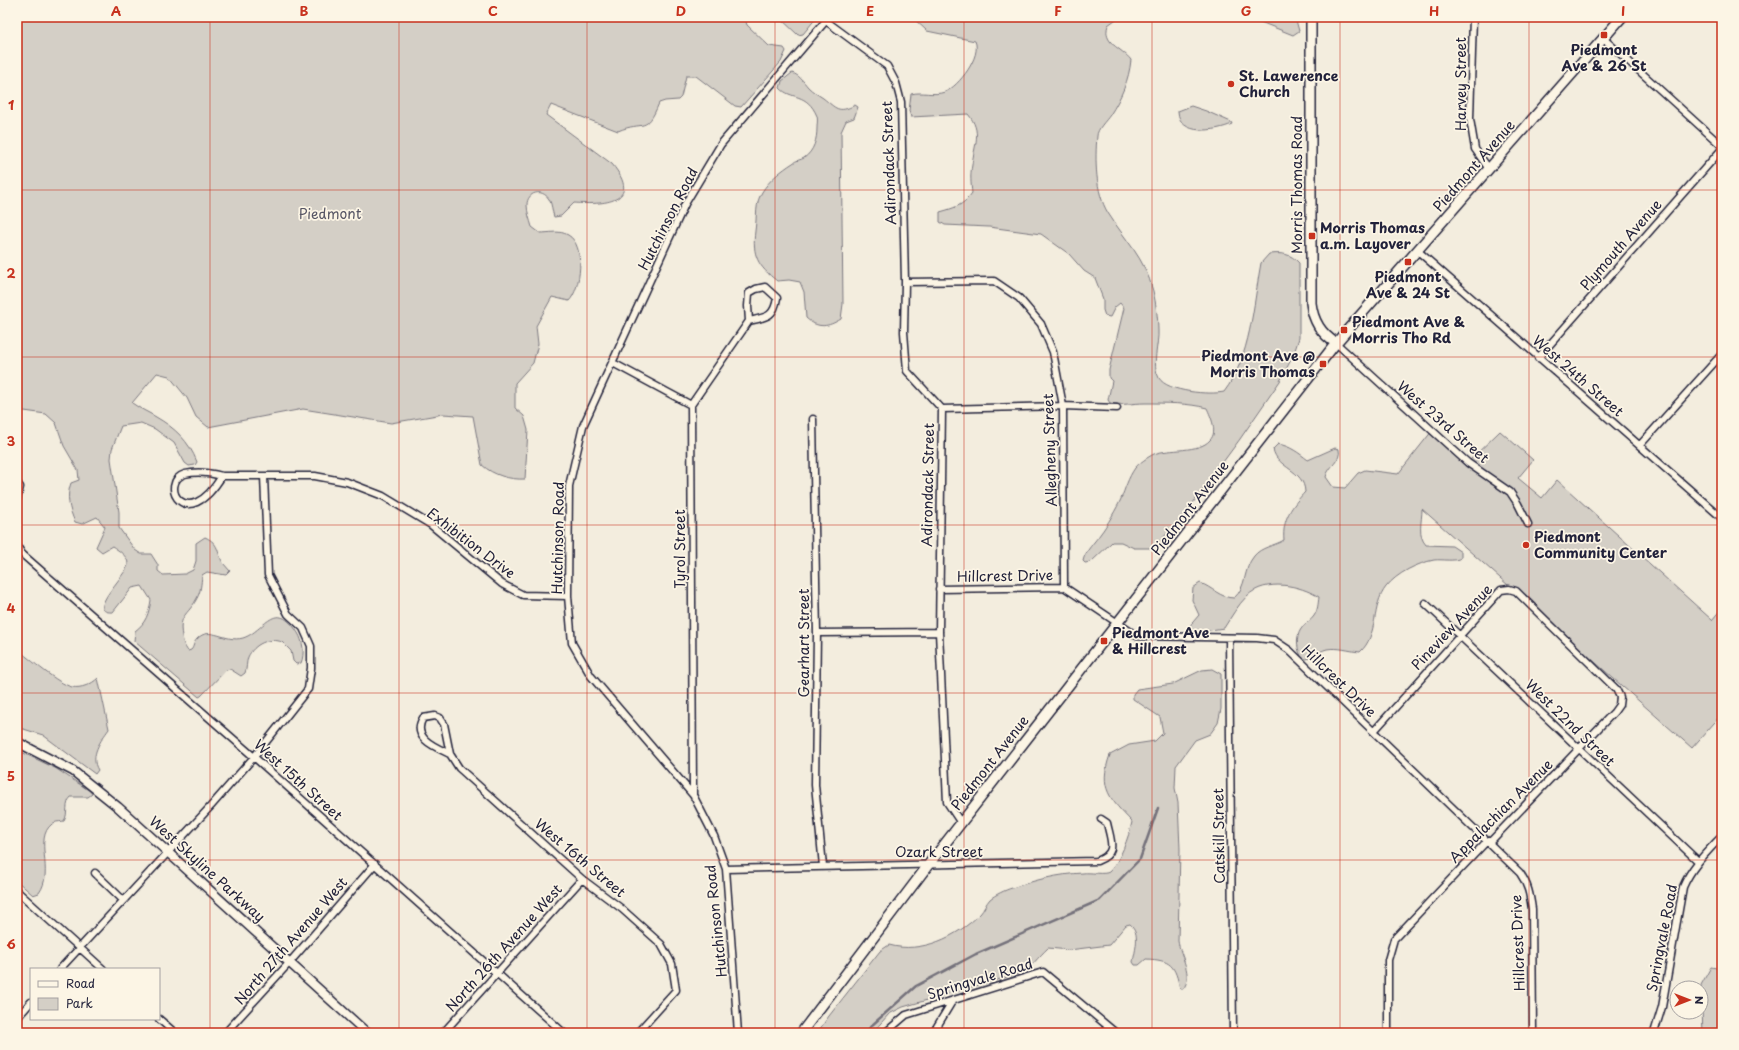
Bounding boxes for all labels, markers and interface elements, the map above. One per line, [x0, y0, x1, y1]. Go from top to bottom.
text: A [111, 1, 121, 20]
text: B [300, 1, 309, 20]
text: C [488, 1, 498, 20]
text: D [676, 1, 686, 20]
text: E [866, 1, 874, 20]
text: F [1054, 1, 1062, 20]
text: G [1241, 1, 1251, 20]
text: H [1429, 1, 1439, 20]
text: I [1621, 1, 1625, 20]
marker: Piedmont Ave & 26 St [1599, 30, 1609, 40]
street label: Harvey Street [1450, 37, 1471, 131]
place label: Piedmont Ave & 26 St [1561, 39, 1647, 76]
place label: St. Lawerence Church [1239, 65, 1339, 102]
marker: St. Lawerence Church [1226, 79, 1236, 89]
text: 1 [8, 95, 14, 114]
street label: Adirondack Street [876, 100, 901, 225]
street label: Piedmont Avenue [1428, 115, 1520, 216]
street label: Morris Thomas Road [1286, 116, 1307, 254]
street label: Hutchinson Road [633, 164, 703, 274]
street label: Plymouth Avenue [1575, 194, 1666, 295]
park label: Piedmont [299, 203, 362, 224]
place label: Morris Thomas a.m. Layover [1320, 217, 1425, 254]
marker: Morris Thomas a.m. Layover [1307, 231, 1317, 241]
marker: Piedmont Ave & 24 St [1403, 257, 1413, 267]
text: 2 [6, 263, 16, 282]
place label: Piedmont Ave & 24 St [1366, 266, 1450, 303]
place label: Piedmont Ave & Morris Tho Rd [1352, 311, 1466, 348]
marker: Piedmont Ave & Morris Tho Rd [1339, 325, 1349, 335]
street label: West 24th Street [1528, 330, 1629, 421]
place label: Piedmont Ave @ Morris Thomas [1201, 345, 1315, 382]
marker: Piedmont Ave @ Morris Thomas [1318, 359, 1328, 369]
street label: West 23rd Street [1393, 376, 1494, 468]
street label: Allegheny Street [1037, 393, 1062, 507]
street label: Adirondack Street [916, 423, 939, 547]
text: 3 [7, 431, 16, 450]
street label: Piedmont Avenue [1146, 455, 1234, 560]
street label: Hutchinson Road [546, 481, 569, 595]
street label: Exhibition Drive [423, 502, 520, 583]
street label: Tyrol Street [669, 509, 690, 589]
place label: Piedmont Community Center [1534, 526, 1668, 563]
marker: Piedmont Community Center [1521, 540, 1531, 550]
street label: Hillcrest Drive [957, 564, 1053, 587]
street label: Pineview Avenue [1406, 579, 1497, 674]
street label: Gearhart Street [793, 588, 814, 697]
text: 4 [7, 598, 16, 617]
place label: Piedmont Ave & Hillcrest [1112, 622, 1210, 659]
marker: Piedmont Ave & Hillcrest [1099, 636, 1109, 646]
street label: Hillcrest Drive [1297, 640, 1381, 722]
street label: West 22nd Street [1521, 674, 1620, 771]
street label: Piedmont Avenue [946, 710, 1034, 815]
street label: West 15th Street [249, 734, 348, 825]
street label: Appalachian Avenue [1444, 754, 1557, 867]
text: 5 [7, 766, 15, 785]
street label: Catskill Street [1207, 788, 1230, 884]
street label: West Skyline Parkway [145, 811, 270, 926]
street label: West 16th Street [530, 813, 631, 902]
street label: Ozark Street [895, 841, 983, 862]
street label: Hutchinson Road [699, 864, 732, 978]
street label: North 27th Avenue West [229, 872, 352, 1009]
street label: North 26th Avenue West [440, 879, 567, 1016]
street label: Springvale Road [1641, 882, 1682, 994]
street label: Hillcrest Drive [1505, 894, 1530, 992]
text: 6 [6, 934, 16, 953]
street label: Springvale Road [925, 952, 1035, 1005]
legend [30, 968, 160, 1020]
text: Road [66, 974, 95, 992]
north arrow [1669, 980, 1709, 1020]
text: Park [66, 994, 93, 1012]
text: N [1691, 996, 1708, 1005]

